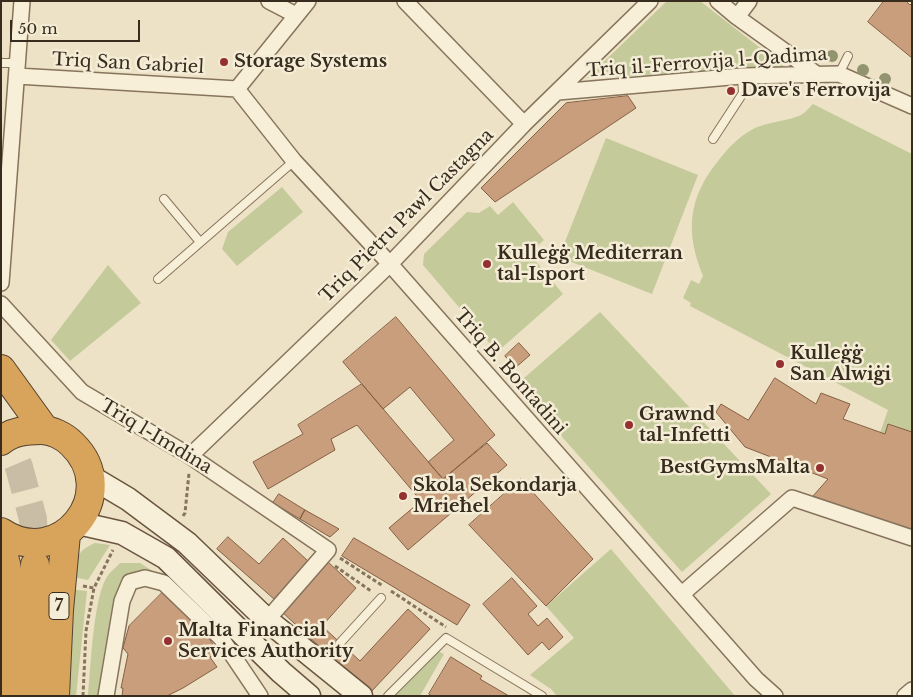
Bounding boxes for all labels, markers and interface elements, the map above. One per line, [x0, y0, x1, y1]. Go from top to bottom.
scale bar [12, 10, 142, 42]
text: 50 m [18, 19, 58, 38]
street label: Triq il-Ferrovija l-Qadima [586, 44, 828, 82]
street label: Triq San Gabriel [51, 49, 205, 79]
place label: Storage Systems [234, 51, 387, 73]
marker: Storage Systems [218, 56, 230, 68]
place label: Dave's Ferrovija [741, 80, 891, 102]
marker: Dave's Ferrovija [725, 85, 737, 97]
street label: Triq Pietru Pawl Castagna [316, 125, 498, 307]
place label: Kulleġġ Mediterran tal-Isport [497, 243, 683, 286]
marker: Kulleġġ Mediterran tal-Isport [481, 258, 493, 270]
street label: Triq B. Bontadini [449, 304, 571, 440]
place label: Kulleġġ San Alwiġi [790, 343, 891, 386]
marker: Kulleġġ San Alwiġi [774, 358, 786, 370]
street label: Triq l-Imdina [96, 395, 216, 479]
place label: Grawnd tal-Infetti [639, 404, 730, 446]
marker: Grawnd tal-Infetti [623, 419, 635, 431]
place label: BestGymsMalta [660, 457, 810, 479]
marker: BestGymsMalta [814, 462, 826, 474]
place label: Skola Sekondarja Mrieħel [413, 475, 577, 518]
marker: Skola Sekondarja Mrieħel [397, 490, 409, 502]
road number: 7 [49, 592, 69, 620]
place label: Malta Financial Services Authority [178, 620, 353, 662]
marker: Malta Financial Services Authority [162, 635, 174, 647]

